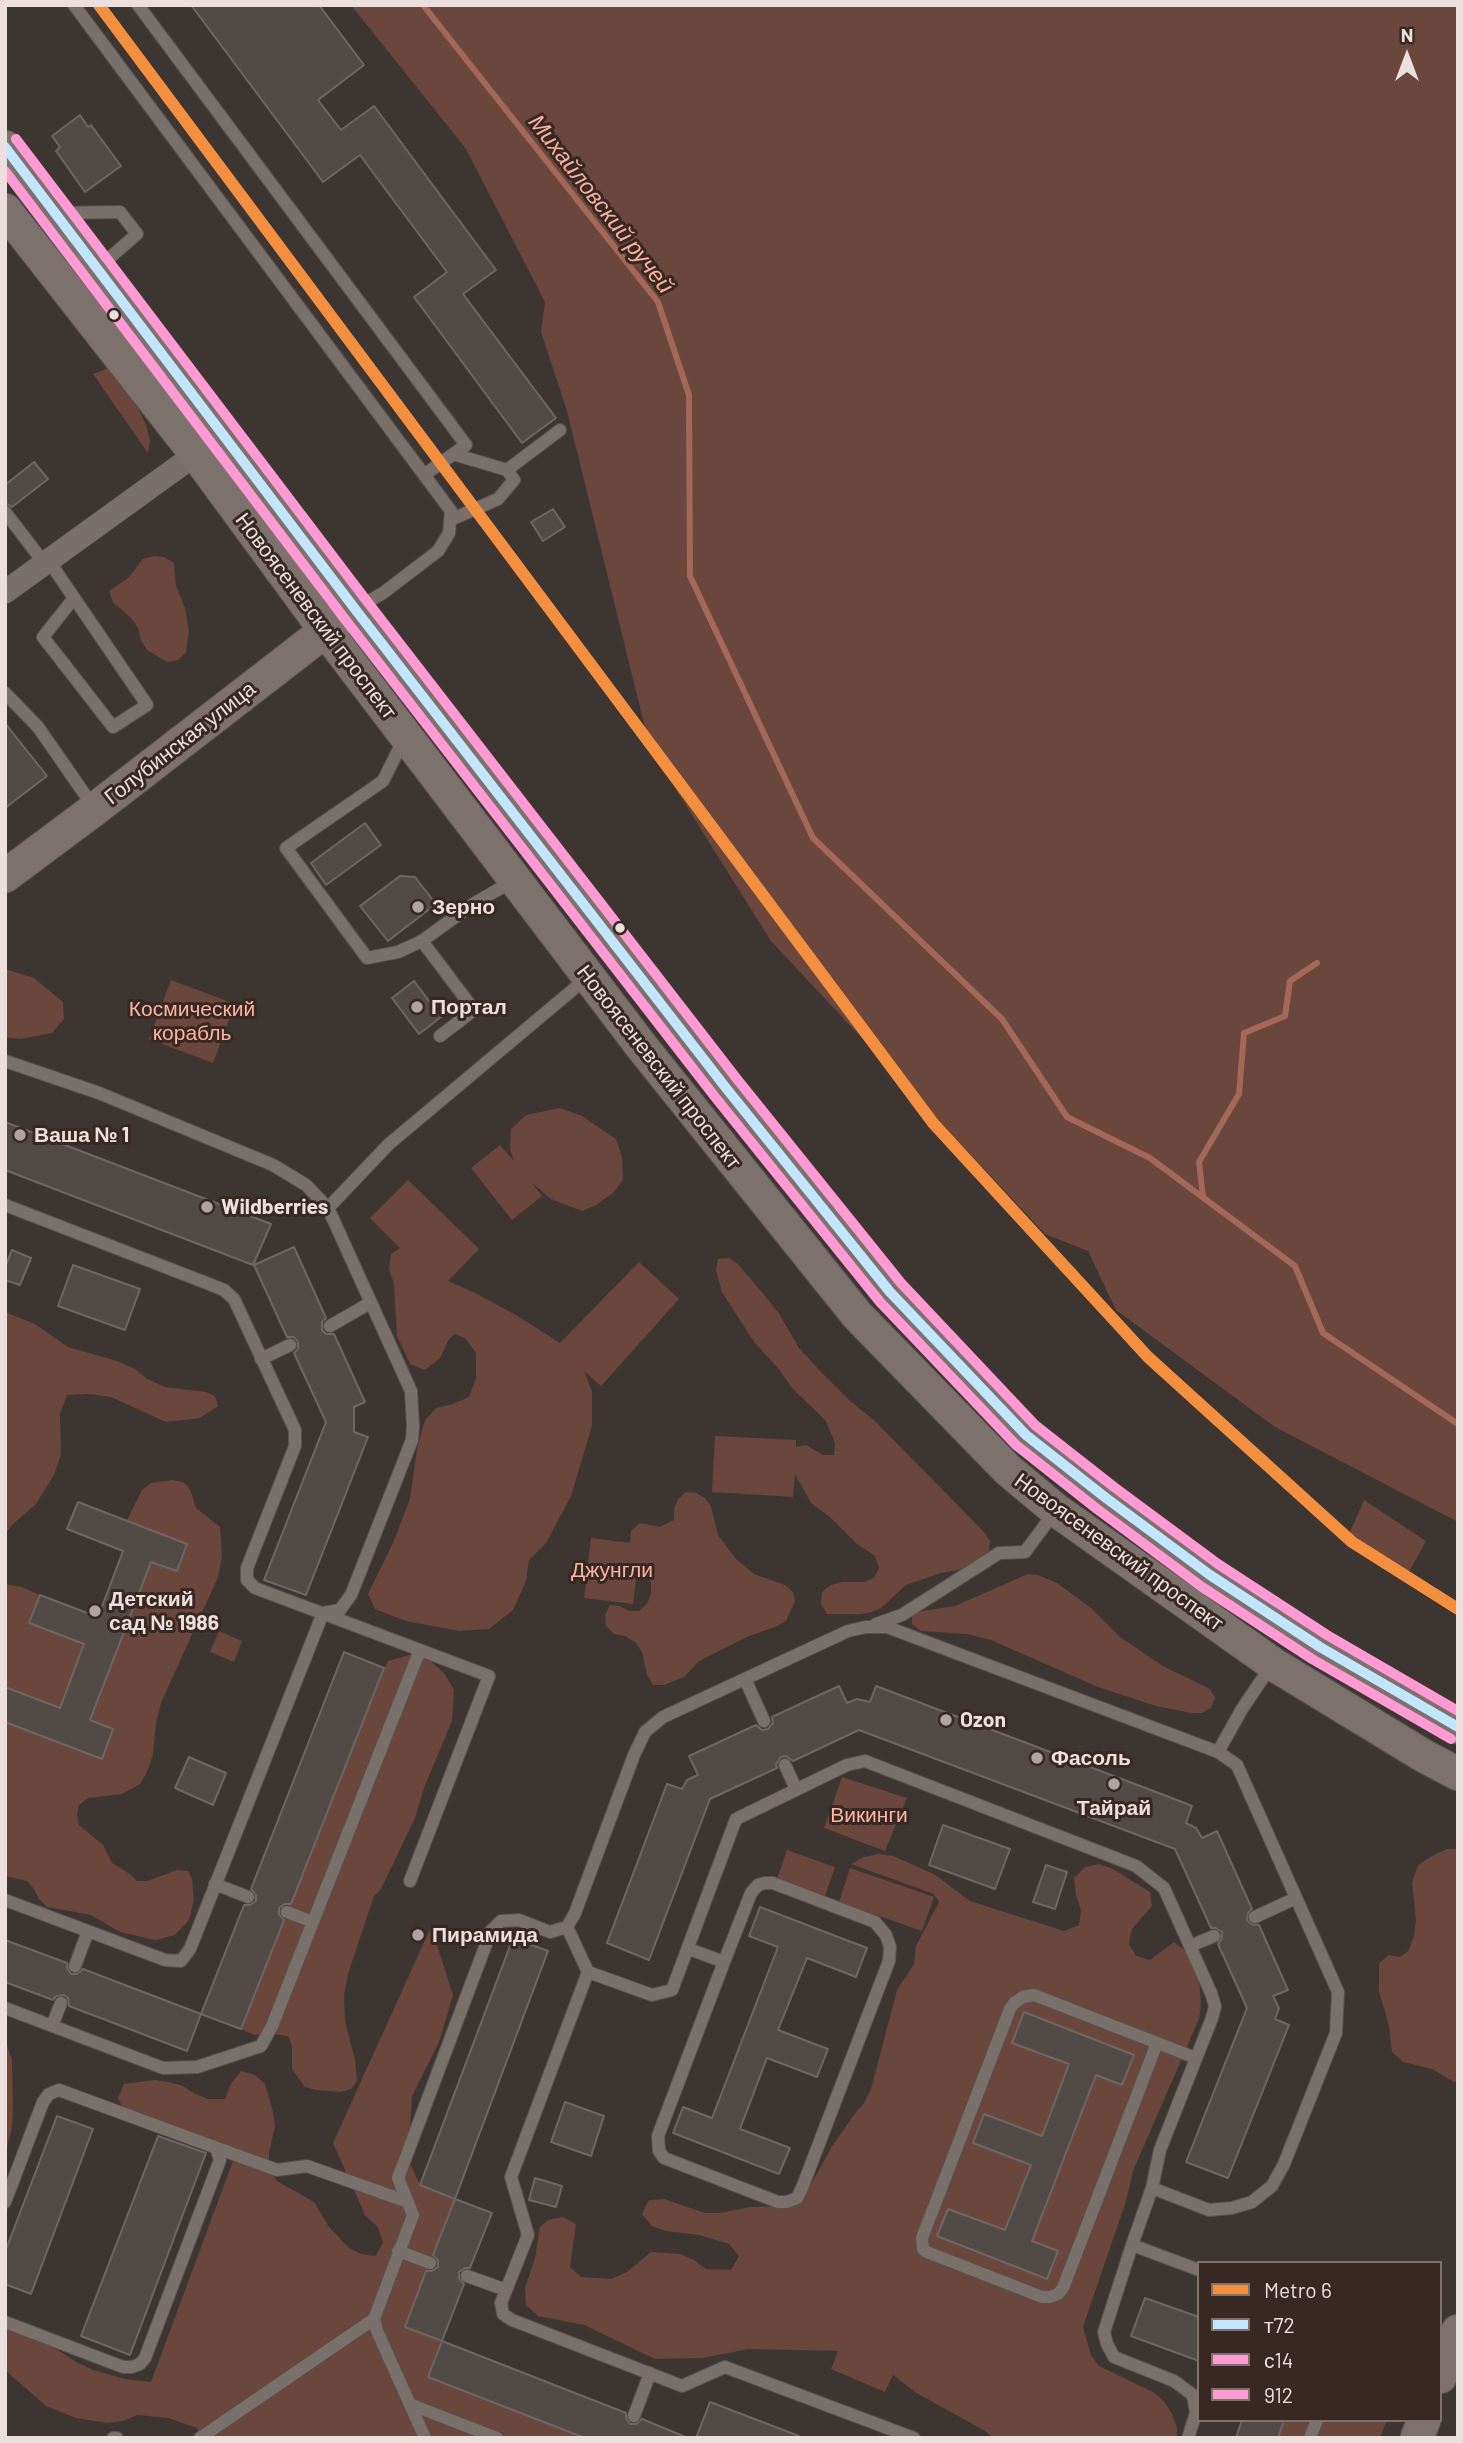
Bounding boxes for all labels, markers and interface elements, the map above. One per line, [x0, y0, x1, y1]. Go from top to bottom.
north arrow [1372, 21, 1442, 91]
text: N [1401, 23, 1413, 46]
water label: Михайловский ручей [523, 109, 679, 299]
unlabelled marker [107, 308, 121, 322]
street label: Новоясеневский проспект [230, 508, 402, 724]
street label: Голубинская улица [99, 676, 261, 810]
place label: Зерно [432, 894, 495, 920]
marker: Зерно [410, 899, 426, 915]
unlabelled marker [613, 921, 627, 935]
street label: Новоясеневский проспект [572, 960, 746, 1174]
place label: Портал [431, 994, 507, 1020]
park label: Космический корабль [129, 996, 255, 1046]
marker: Портал [409, 999, 425, 1015]
place label: Ваша № 1 [34, 1122, 129, 1148]
marker: Ваша № 1 [12, 1127, 28, 1143]
place label: Wildberries [221, 1194, 328, 1220]
marker: Wildberries [199, 1199, 215, 1215]
street label: Новоясеневский проспект [1010, 1468, 1228, 1636]
park label: Джунгли [571, 1557, 653, 1583]
place label: Детский сад № 1986 [109, 1586, 219, 1636]
marker: Детский сад № 1986 [87, 1603, 103, 1619]
place label: Ozon [960, 1707, 1006, 1733]
marker: Ozon [938, 1712, 954, 1728]
place label: Фасоль [1051, 1745, 1131, 1771]
marker: Фасоль [1029, 1750, 1045, 1766]
marker: Тайрай [1106, 1776, 1122, 1792]
place label: Тайрай [1077, 1795, 1151, 1821]
park label: Викинги [830, 1802, 908, 1828]
place label: Пирамида [432, 1922, 538, 1948]
marker: Пирамида [410, 1927, 426, 1943]
legend [1197, 2261, 1442, 2422]
text: Metro 6 [1264, 2277, 1332, 2302]
text: т72 [1264, 2312, 1295, 2337]
text: с14 [1264, 2347, 1293, 2372]
text: 912 [1264, 2382, 1293, 2407]

